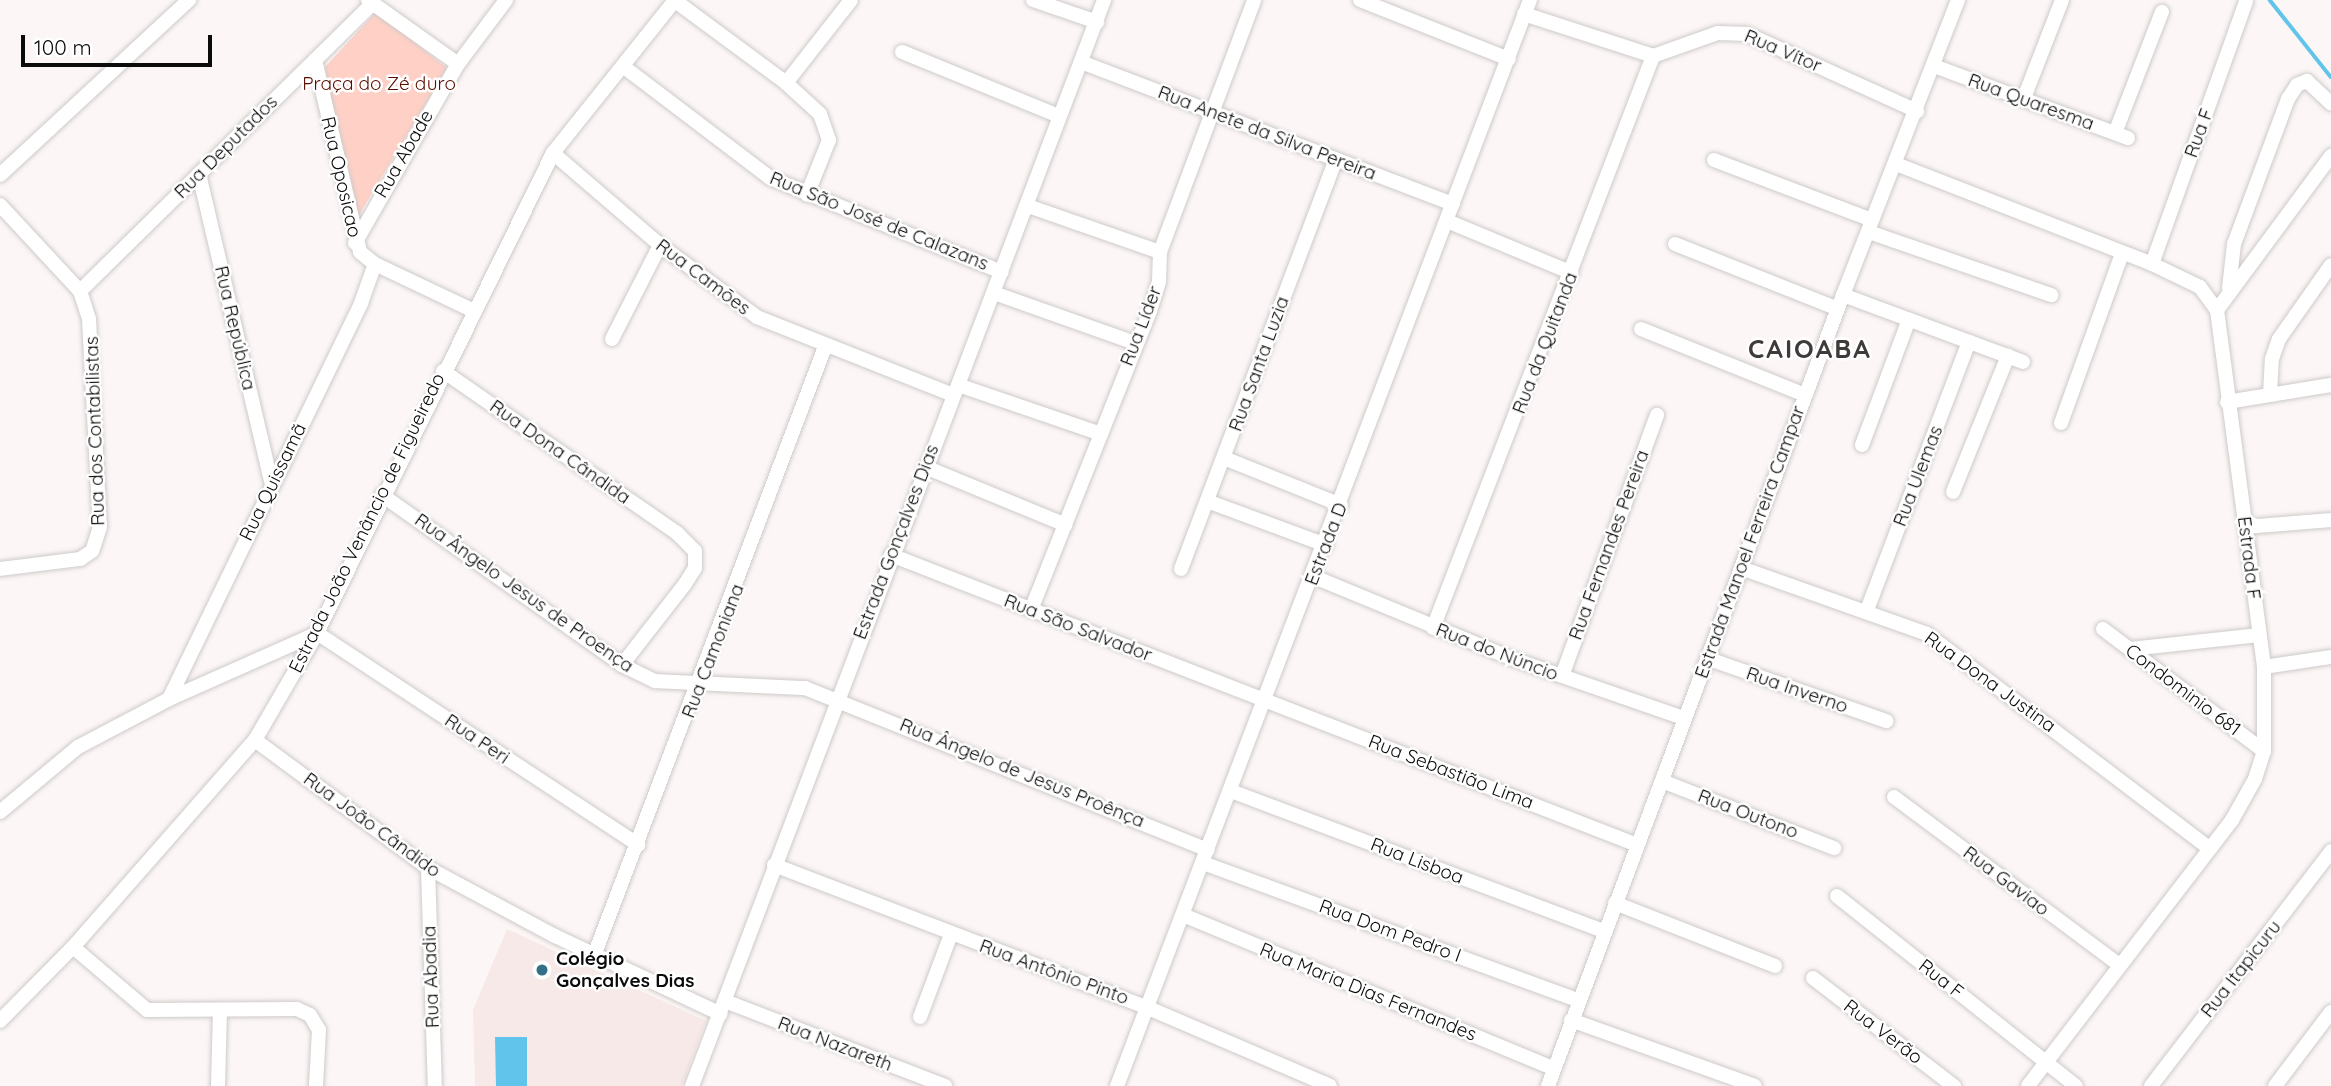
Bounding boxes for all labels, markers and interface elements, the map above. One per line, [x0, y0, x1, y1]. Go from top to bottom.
scale bar [24, 21, 215, 65]
street label: Rua Vítor [1741, 25, 1825, 77]
text: 100 m [34, 34, 92, 60]
street label: Rua Quaresma [1965, 69, 2097, 135]
park label: Praça do Zé duro [302, 73, 456, 95]
street label: Rua Anete da Silva Pereira [1155, 81, 1379, 185]
street label: Rua Deputados [170, 91, 282, 203]
street label: Rua F [2180, 105, 2218, 161]
street label: Rua Abade [370, 106, 438, 202]
street label: Rua Oposicao [316, 114, 366, 240]
street label: Rua São José de Calazans [766, 167, 992, 275]
street label: Rua Camões [651, 234, 755, 320]
street label: Rua República [210, 264, 260, 392]
street label: Rua da Quitanda [1508, 269, 1582, 417]
street label: Rua Líder [1115, 283, 1167, 369]
street label: Rua Santa Luzia [1224, 293, 1294, 435]
district label: CAIOABA [1749, 333, 1871, 365]
street label: Rua dos Contabilistas [80, 336, 110, 526]
street label: Estrada João Venâncio de Figueiredo [284, 369, 450, 677]
street label: Rua Dona Cândida [485, 395, 635, 509]
street label: Estrada Manoel Ferreira Campar [1690, 403, 1810, 681]
street label: Rua Quissamã [235, 419, 311, 545]
street label: Rua Ulemas [1888, 422, 1948, 530]
street label: Estrada Gonçalves Dias [848, 441, 944, 643]
street label: Rua Fernandes Pereira [1564, 447, 1654, 643]
street label: Estrada D [1300, 499, 1352, 589]
street label: Rua Ângelo Jesus de Proença [410, 509, 638, 677]
street label: Estrada F [2233, 515, 2265, 601]
street label: Rua Camoniana [677, 581, 749, 721]
street label: Rua São Salvador [1001, 589, 1155, 667]
street label: Rua do Núncio [1433, 618, 1561, 686]
street label: Rua Dona Justina [1920, 627, 2060, 737]
street label: Condominio 681 [2121, 639, 2245, 741]
street label: Rua Inverno [1743, 662, 1851, 718]
street label: Rua Peri [440, 709, 514, 769]
street label: Rua Ângelo de Jesus Proênça [896, 713, 1148, 833]
street label: Rua Sebastião Lima [1365, 730, 1537, 814]
street label: Rua João Cândido [299, 768, 445, 882]
street label: Rua Outono [1695, 784, 1801, 844]
street label: Rua Lisboa [1367, 833, 1467, 889]
street label: Rua Gaviao [1958, 841, 2054, 921]
street label: Rua Dom Pedro I [1316, 895, 1464, 967]
street label: Rua Itapicuru [2196, 916, 2286, 1022]
street label: Rua Abadia [418, 925, 444, 1029]
street label: Rua Antônio Pinto [976, 934, 1132, 1010]
street label: Rua Maria Dias Fernandes [1256, 938, 1480, 1046]
place label: Colégio Gonçalves Dias [556, 948, 694, 992]
street label: Rua F [1914, 954, 1968, 1004]
marker: Colégio Gonçalves Dias [534, 962, 550, 978]
street label: Rua Verão [1839, 995, 1927, 1069]
street label: Rua Nazareth [774, 1012, 896, 1076]

